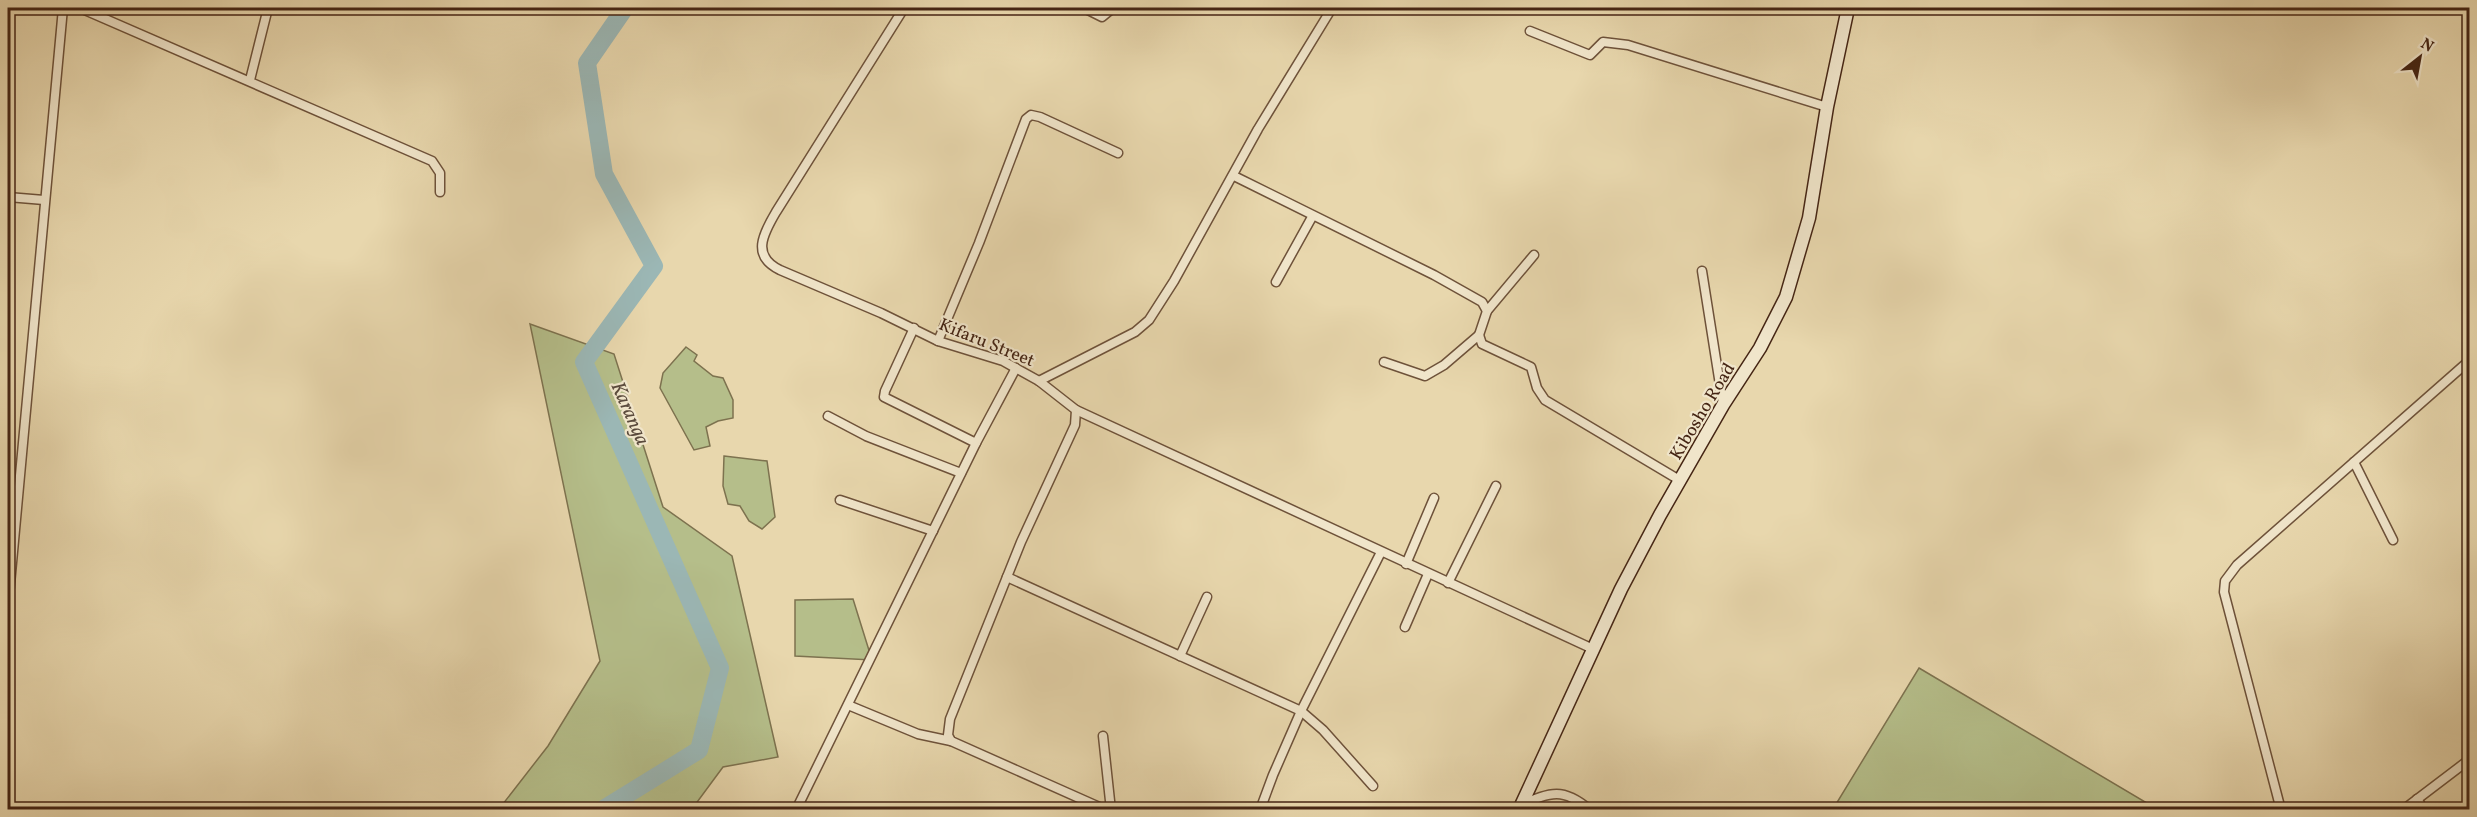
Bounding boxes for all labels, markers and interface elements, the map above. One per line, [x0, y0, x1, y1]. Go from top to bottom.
north arrow [2390, 27, 2450, 87]
text: N [2416, 33, 2438, 58]
street label: Kifaru Street [935, 313, 1038, 374]
street label: Kibosho Road [1664, 358, 1742, 465]
water label: Karanga [603, 378, 656, 450]

